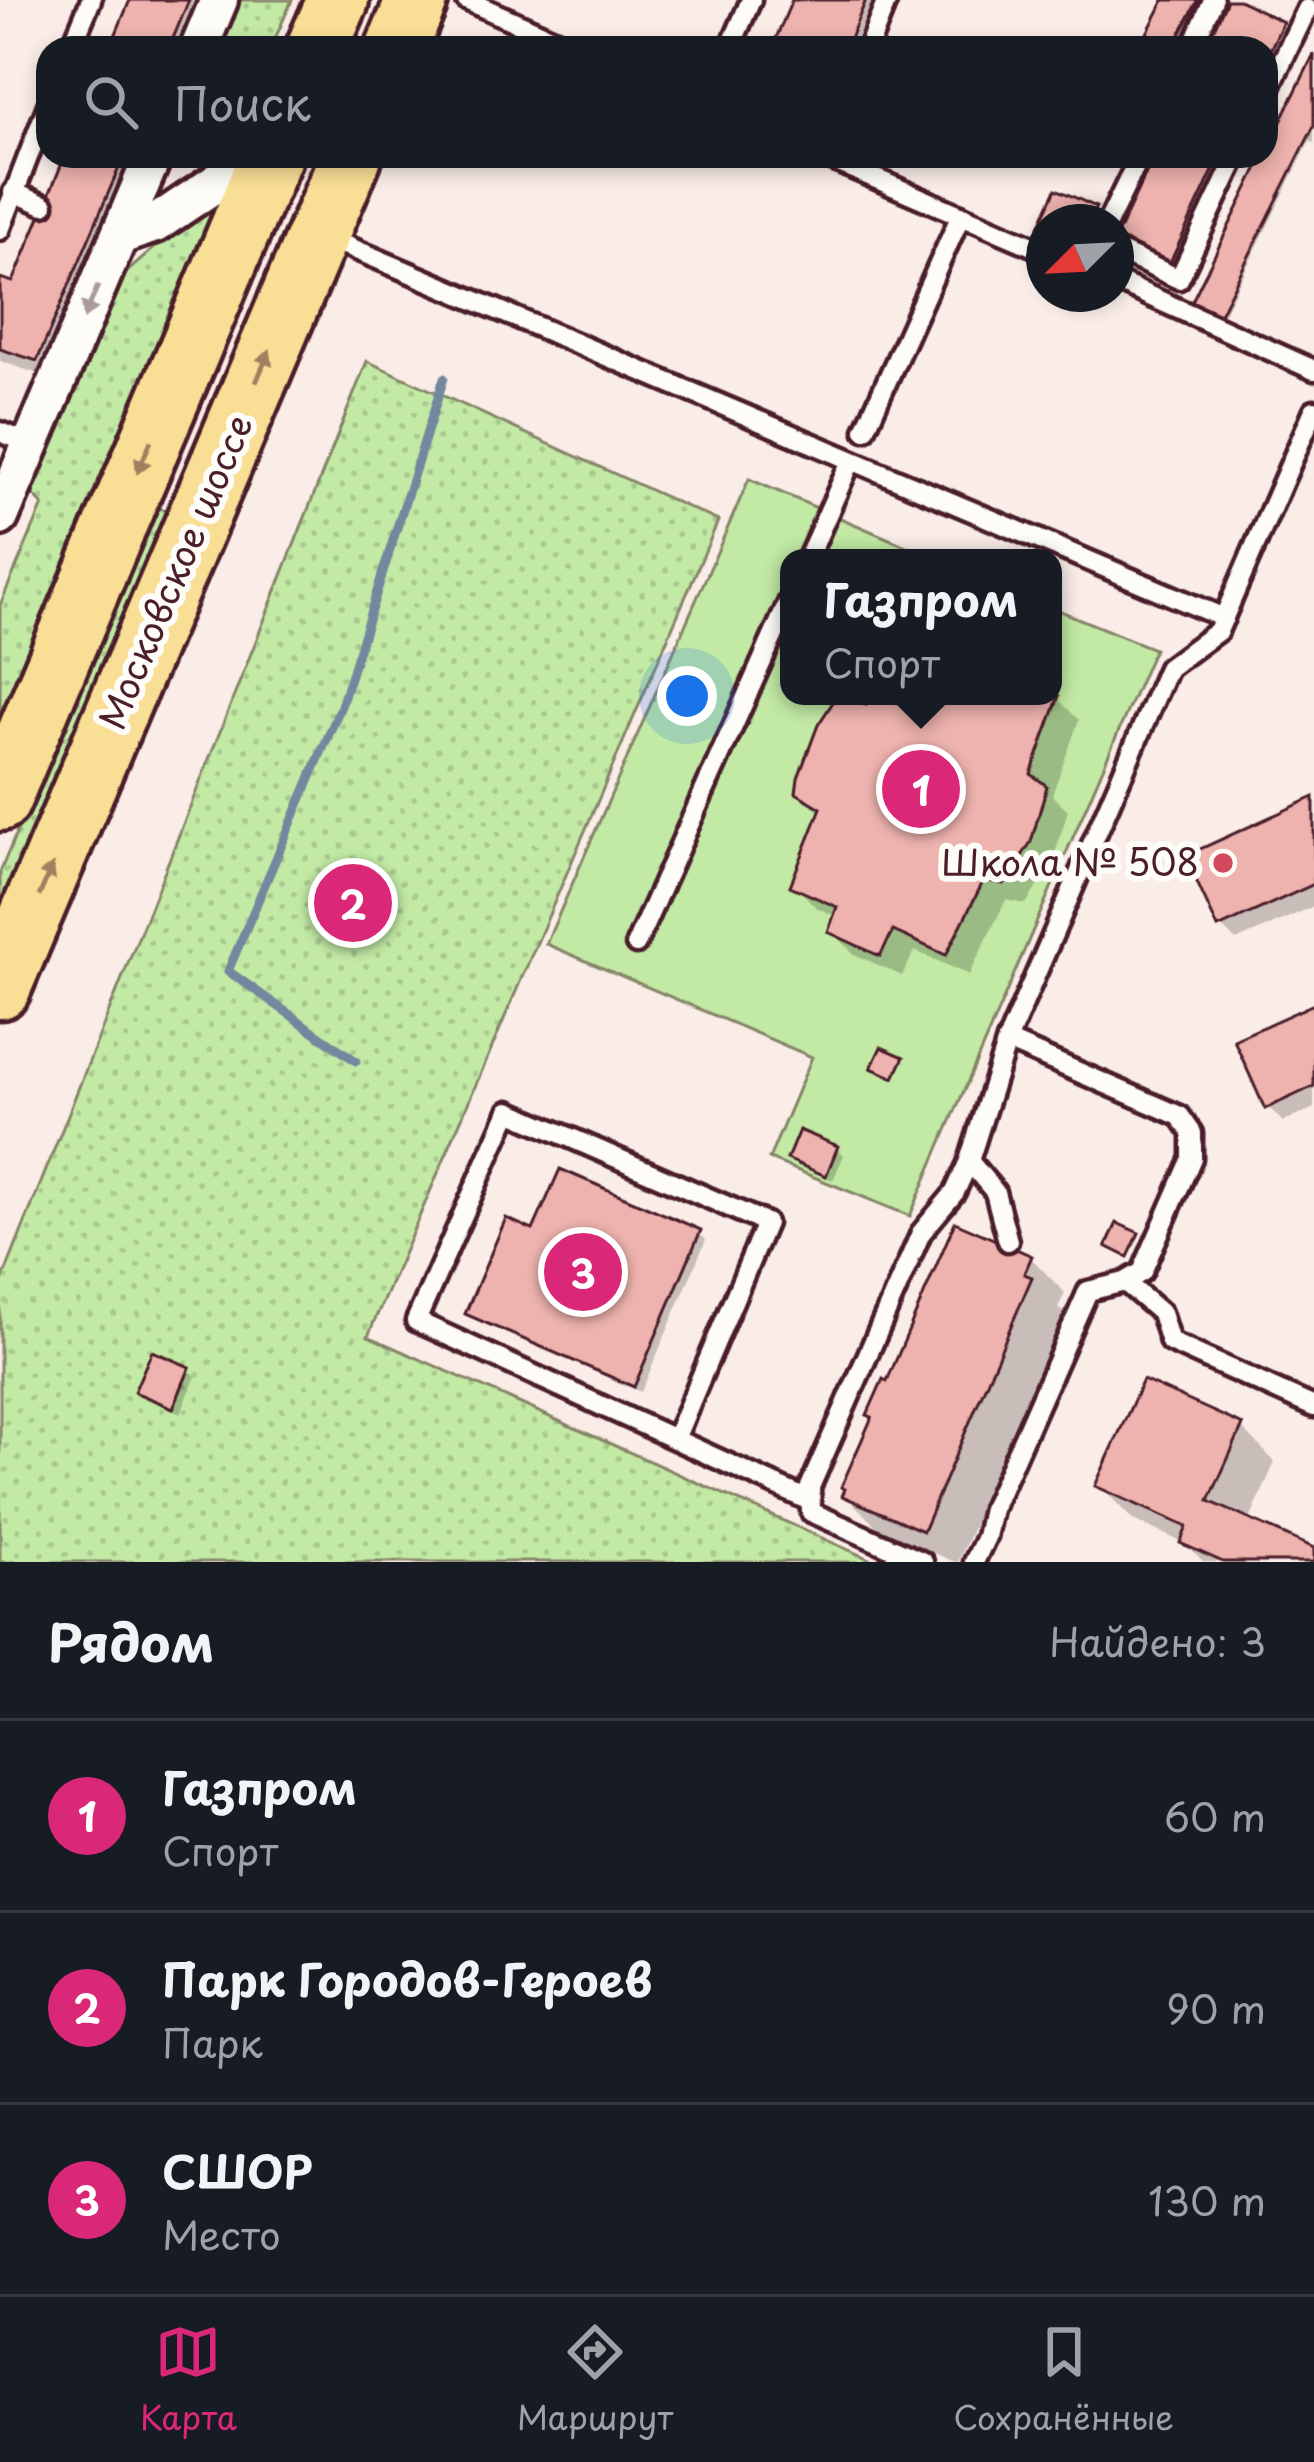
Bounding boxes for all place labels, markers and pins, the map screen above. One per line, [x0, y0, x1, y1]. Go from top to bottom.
pin: 1 [882, 744, 960, 834]
place label: Школа № 508 [941, 834, 1199, 888]
marker: Школа № 508 [1210, 850, 1236, 876]
pin: 2 [314, 858, 392, 948]
pin: 3 [544, 1227, 622, 1317]

